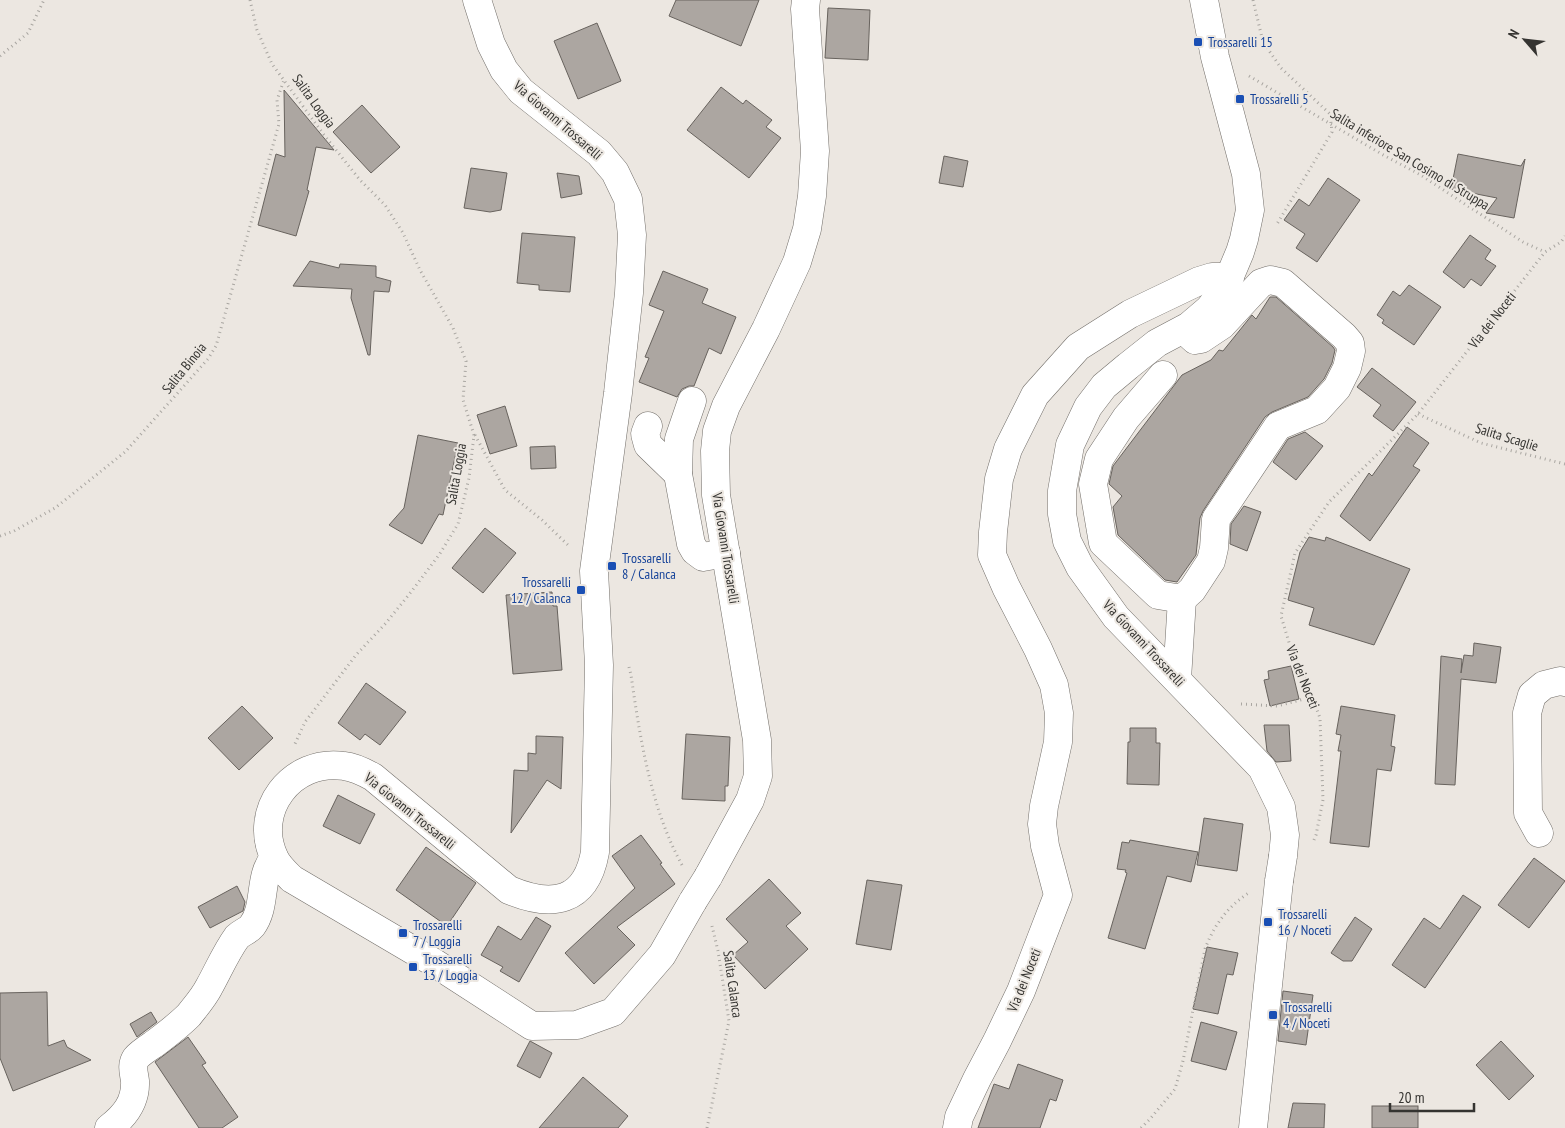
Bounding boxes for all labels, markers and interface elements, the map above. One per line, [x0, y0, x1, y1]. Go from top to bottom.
north arrow [1500, 15, 1550, 65]
text: N [1504, 26, 1523, 41]
place label: Trossarelli 15 [1208, 33, 1273, 51]
marker: Trossarelli 15 [1192, 36, 1204, 48]
street label: Salita Loggia [288, 71, 340, 131]
street label: Via Giovanni Trossarelli [509, 76, 606, 164]
place label: Trossarelli 5 [1250, 90, 1308, 108]
marker: Trossarelli 5 [1234, 93, 1246, 105]
street label: Salita inferiore San Cosimo di Struppa [1327, 104, 1493, 214]
street label: Via dei Noceti [1464, 288, 1520, 353]
street label: Salita Binoia [158, 339, 210, 397]
street label: Salita Scaglie [1473, 419, 1541, 455]
street label: Salita Loggia [442, 442, 470, 506]
street label: Via Giovanni Trossarelli [708, 490, 744, 605]
place label: Trossarelli 8 / Calanca [622, 549, 676, 583]
marker: Trossarelli 8 / Calanca [606, 560, 618, 572]
place label: Trossarelli 12 / Calanca [511, 573, 571, 607]
marker: Trossarelli 12 / Calanca [575, 584, 587, 596]
street label: Via Giovanni Trossarelli [1099, 595, 1189, 690]
street label: Via dei Noceti [1282, 642, 1324, 711]
street label: Via Giovanni Trossarelli [360, 768, 459, 853]
place label: Trossarelli 16 / Noceti [1278, 905, 1332, 939]
place label: Trossarelli 7 / Loggia [413, 916, 462, 950]
marker: Trossarelli 16 / Noceti [1262, 916, 1274, 928]
marker: Trossarelli 7 / Loggia [397, 927, 409, 939]
street label: Via dei Noceti [1003, 946, 1045, 1015]
street label: Salita Calanca [719, 949, 747, 1019]
place label: Trossarelli 13 / Loggia [423, 950, 478, 984]
marker: Trossarelli 13 / Loggia [407, 961, 419, 973]
place label: Trossarelli 4 / Noceti [1283, 998, 1332, 1032]
marker: Trossarelli 4 / Noceti [1267, 1009, 1279, 1021]
scale bar [1390, 1080, 1474, 1112]
text: 20 m [1398, 1088, 1424, 1107]

